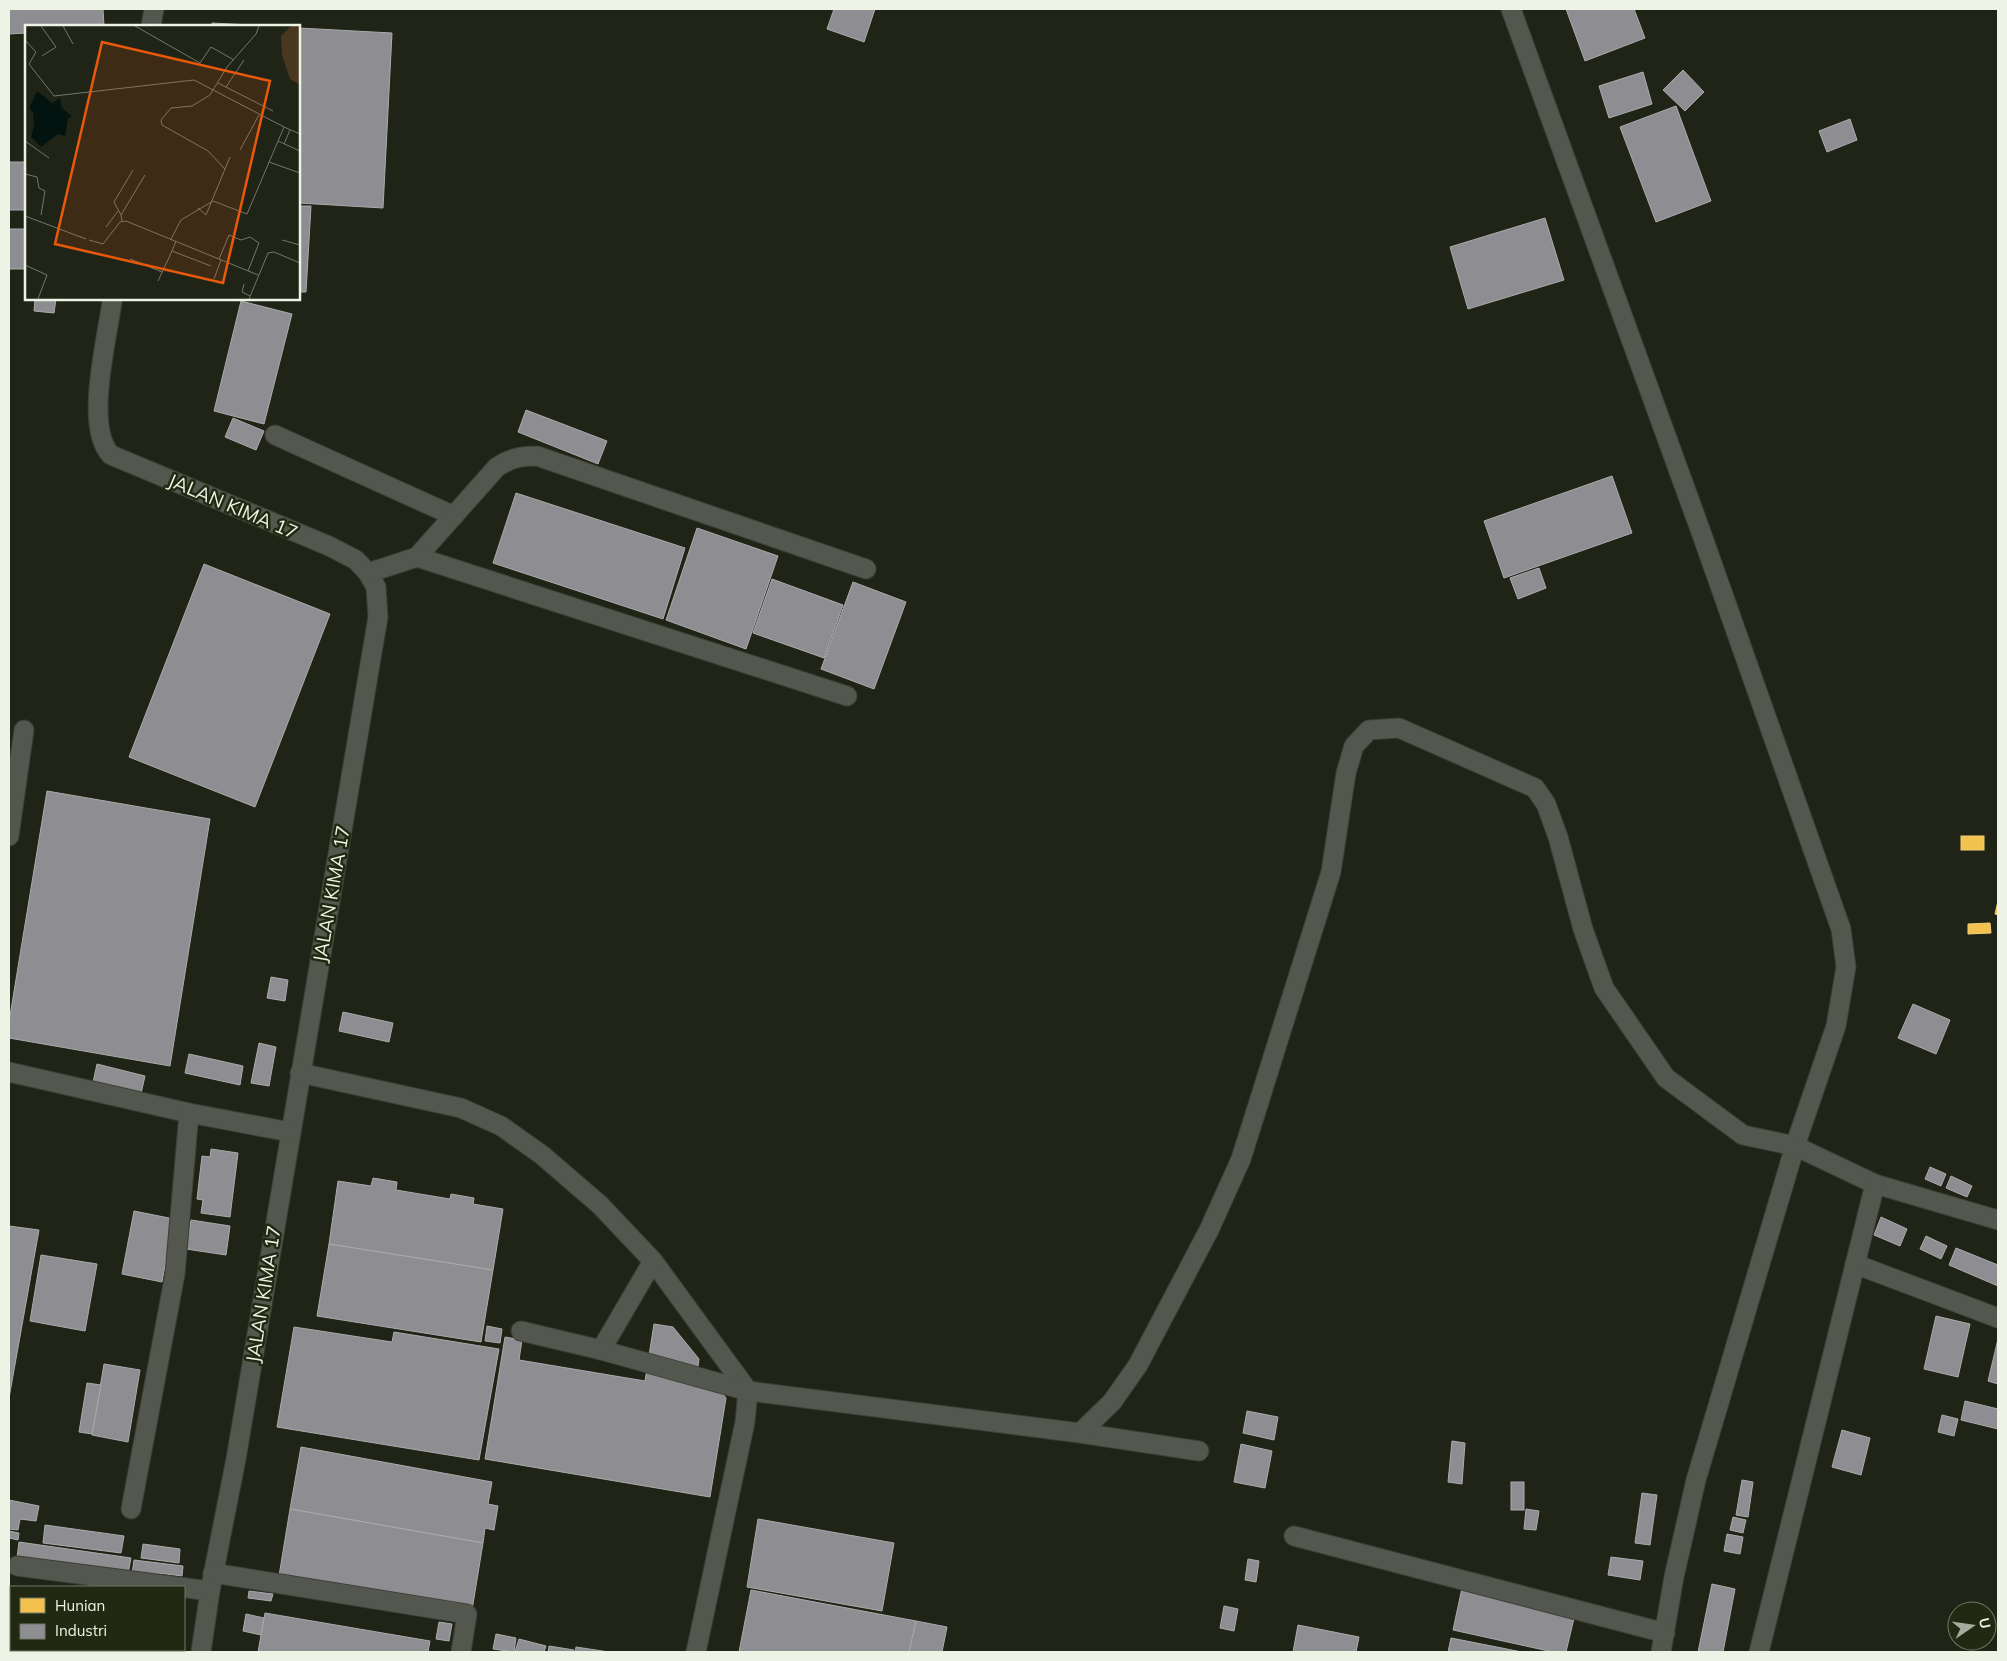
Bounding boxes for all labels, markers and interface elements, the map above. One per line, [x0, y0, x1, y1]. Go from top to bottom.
inset map [25, 25, 300, 300]
street label: JALAN KIMA 17 [165, 468, 301, 544]
street label: JALAN KIMA 17 [307, 824, 355, 964]
street label: JALAN KIMA 17 [240, 1224, 286, 1364]
legend [10, 1586, 185, 1651]
text: Hunian [55, 1596, 105, 1615]
north arrow [1947, 1601, 1997, 1651]
text: U [1975, 1616, 1995, 1630]
text: Industri [55, 1621, 107, 1640]

